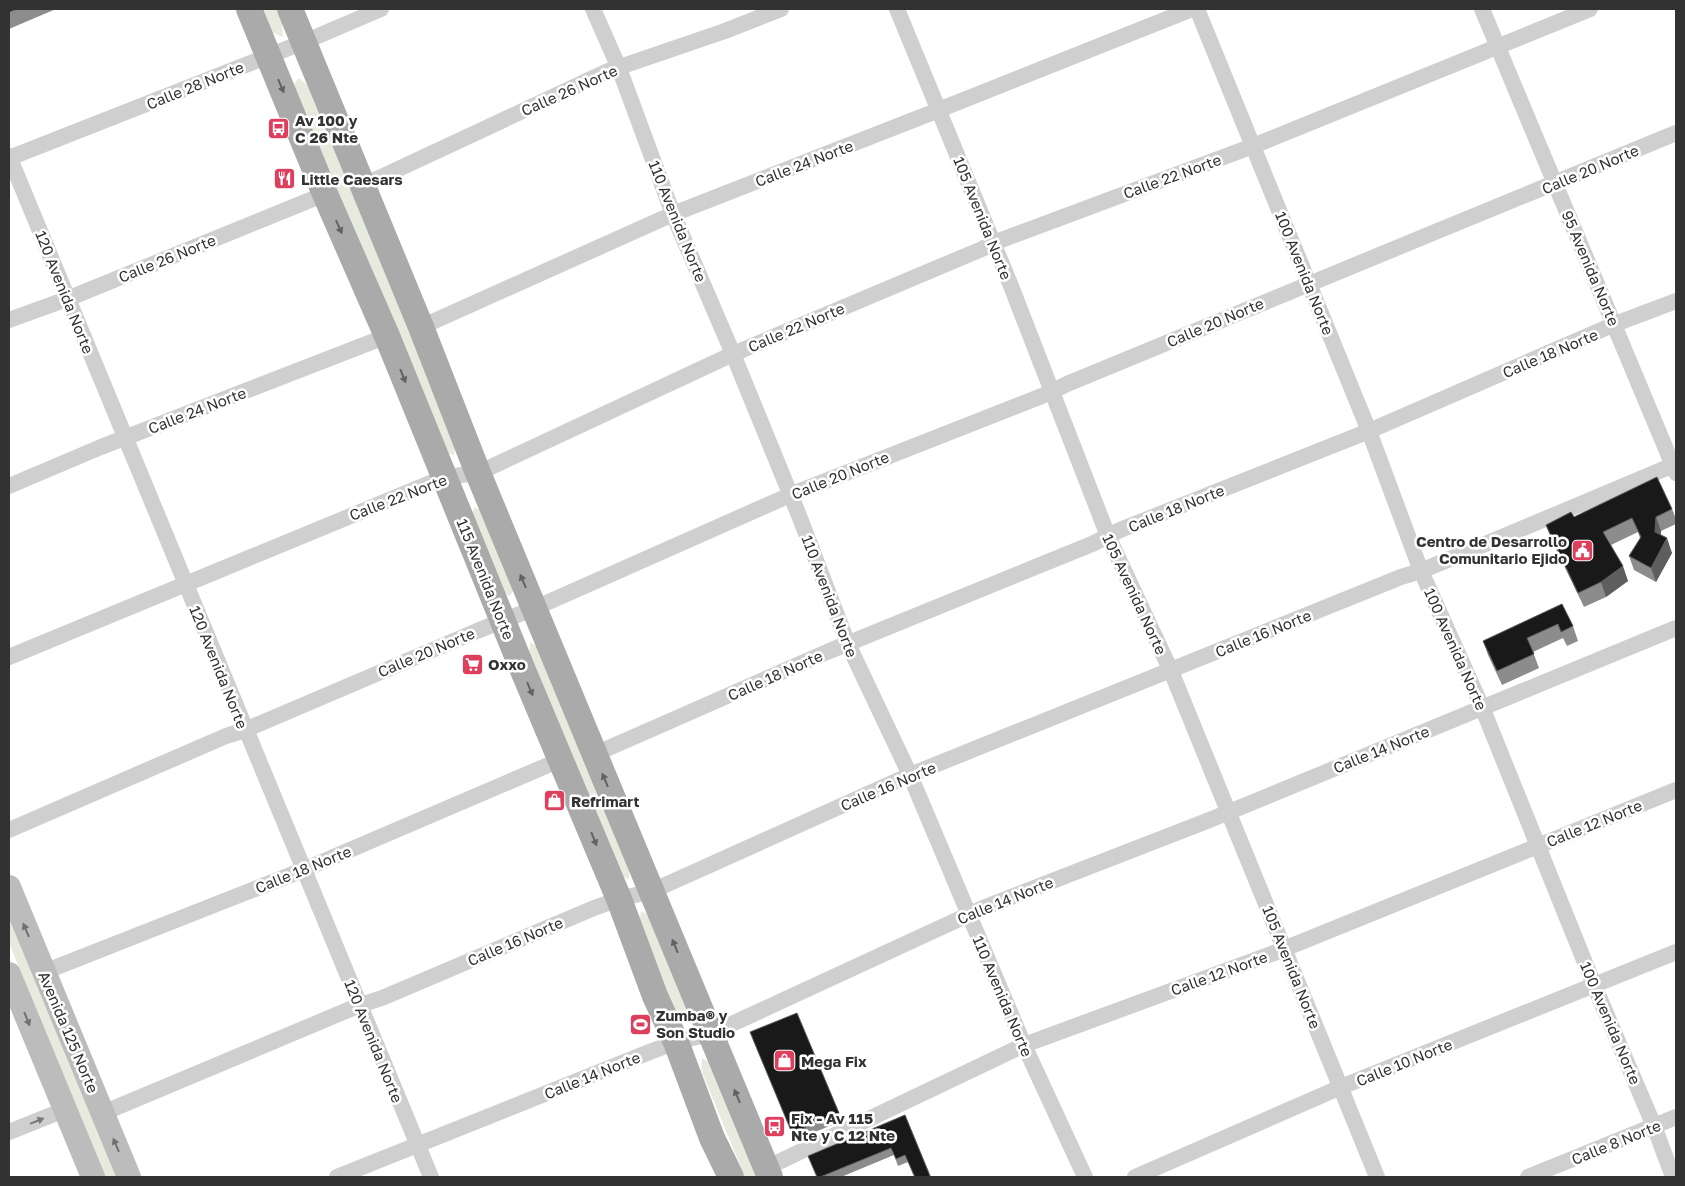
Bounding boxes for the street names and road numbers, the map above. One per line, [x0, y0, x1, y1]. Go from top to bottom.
street label: Calle 28 Norte [144, 57, 247, 113]
street label: Calle 26 Norte [518, 61, 620, 119]
street label: Calle 24 Norte [752, 136, 856, 190]
street label: Calle 20 Norte [1539, 140, 1641, 198]
street label: Calle 22 Norte [1121, 150, 1224, 202]
street label: 105 Avenida Norte [950, 154, 1016, 282]
street label: 110 Avenida Norte [645, 158, 711, 285]
street label: 95 Avenida Norte [1559, 208, 1624, 329]
street label: 100 Avenida Norte [1272, 209, 1338, 338]
street label: 120 Avenida Norte [32, 228, 98, 356]
street label: Calle 26 Norte [116, 230, 219, 286]
street label: Calle 20 Norte [1164, 293, 1266, 351]
street label: Calle 22 Norte [745, 298, 847, 355]
street label: Calle 18 Norte [1500, 325, 1601, 381]
street label: Calle 24 Norte [145, 383, 249, 437]
street label: Calle 20 Norte [789, 447, 892, 503]
street label: Calle 22 Norte [347, 470, 450, 524]
street label: Calle 18 Norte [1125, 480, 1227, 535]
street label: 115 Avenida Norte [454, 516, 519, 642]
street label: 105 Avenida Norte [1099, 531, 1171, 657]
street label: 110 Avenida Norte [798, 532, 862, 660]
street label: 100 Avenida Norte [1421, 585, 1491, 713]
street label: 120 Avenida Norte [186, 603, 252, 731]
street label: Calle 16 Norte [1212, 605, 1314, 660]
street label: Calle 20 Norte [375, 623, 477, 681]
street label: Calle 18 Norte [725, 646, 826, 704]
street label: Calle 14 Norte [1330, 721, 1432, 776]
street label: Calle 16 Norte [838, 758, 939, 814]
street label: Calle 12 Norte [1544, 796, 1645, 850]
street label: Calle 18 Norte [252, 841, 354, 896]
street label: Calle 14 Norte [954, 872, 1056, 927]
street label: 105 Avenida Norte [1259, 903, 1325, 1031]
street label: Calle 16 Norte [465, 913, 566, 969]
street label: 110 Avenida Norte [969, 933, 1037, 1059]
street label: Calle 12 Norte [1168, 947, 1270, 999]
street label: 100 Avenida Norte [1577, 959, 1645, 1087]
street label: Avenida 125 Norte [35, 968, 103, 1096]
street label: 120 Avenida Norte [341, 977, 407, 1105]
street label: Calle 10 Norte [1353, 1034, 1455, 1089]
street label: Calle 14 Norte [541, 1047, 643, 1102]
street label: Calle 8 Norte [1569, 1116, 1664, 1168]

